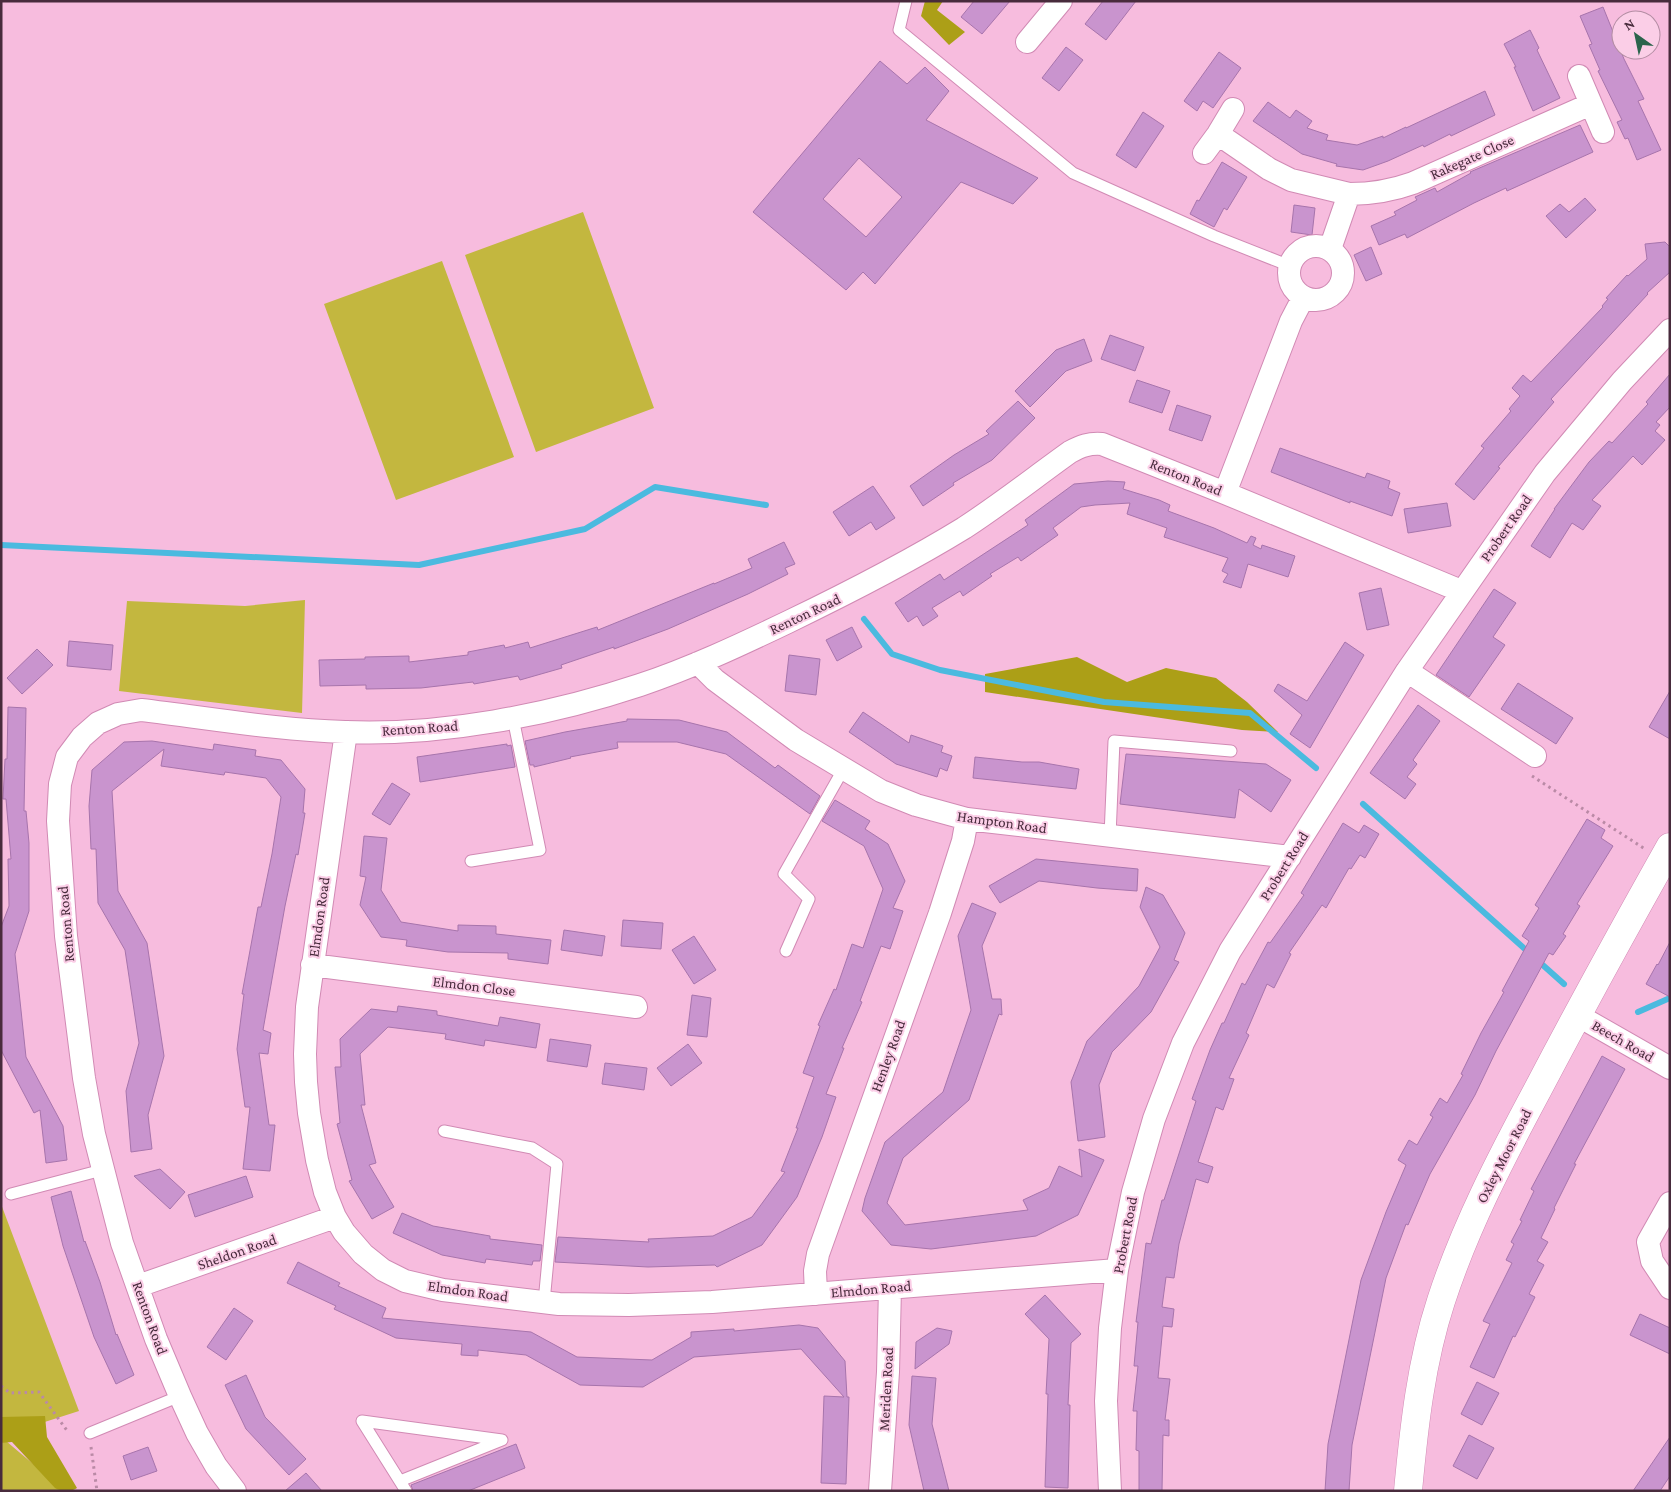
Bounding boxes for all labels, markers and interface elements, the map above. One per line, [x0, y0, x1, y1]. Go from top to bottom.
north arrow [1611, 10, 1661, 60]
text: N [1621, 15, 1638, 33]
street label: Rakegate Close [1428, 131, 1517, 184]
street label: Renton Road [1148, 455, 1224, 499]
street label: Probert Road [1477, 491, 1535, 564]
street label: Renton Road [767, 591, 843, 637]
street label: Renton Road [381, 717, 459, 739]
street label: Hampton Road [956, 808, 1048, 837]
street label: Probert Road [1257, 829, 1311, 903]
street label: Elmdon Road [305, 876, 333, 958]
street label: Renton Road [55, 885, 77, 963]
street label: Elmdon Close [432, 973, 517, 999]
street label: Beech Road [1589, 1017, 1657, 1065]
street label: Henley Road [868, 1018, 909, 1094]
street label: Oxley Moor Road [1473, 1106, 1535, 1206]
street label: Probert Road [1110, 1195, 1140, 1275]
street label: Sheldon Road [196, 1231, 279, 1273]
street label: Elmdon Road [427, 1277, 509, 1305]
street label: Elmdon Road [830, 1278, 912, 1300]
street label: Renton Road [129, 1279, 171, 1357]
street label: Meriden Road [876, 1347, 896, 1431]

